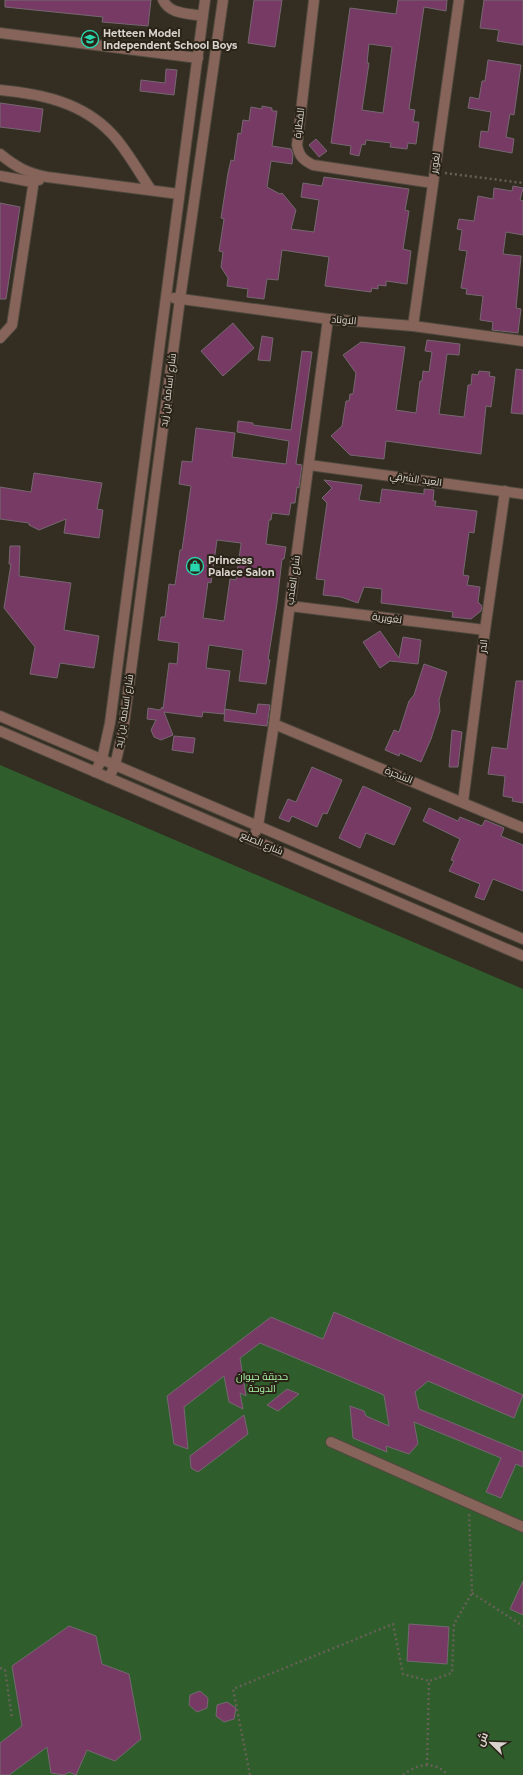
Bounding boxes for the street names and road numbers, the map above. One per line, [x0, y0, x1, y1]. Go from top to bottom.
street label: القطارة [291, 107, 307, 139]
street label: لغوير [427, 152, 443, 175]
street label: الاوتاد [331, 312, 357, 328]
street label: شارع اسامة بن زيد [157, 352, 179, 428]
street label: العيد الشرقي [389, 469, 443, 490]
street label: شارع العندب [283, 554, 303, 606]
street label: لغويرية [371, 610, 403, 626]
street label: الدر [476, 639, 490, 654]
street label: شارع اسامة بن زيد [112, 673, 136, 749]
street label: الشجرة [383, 764, 415, 786]
street label: شارع الصنع [239, 828, 285, 858]

